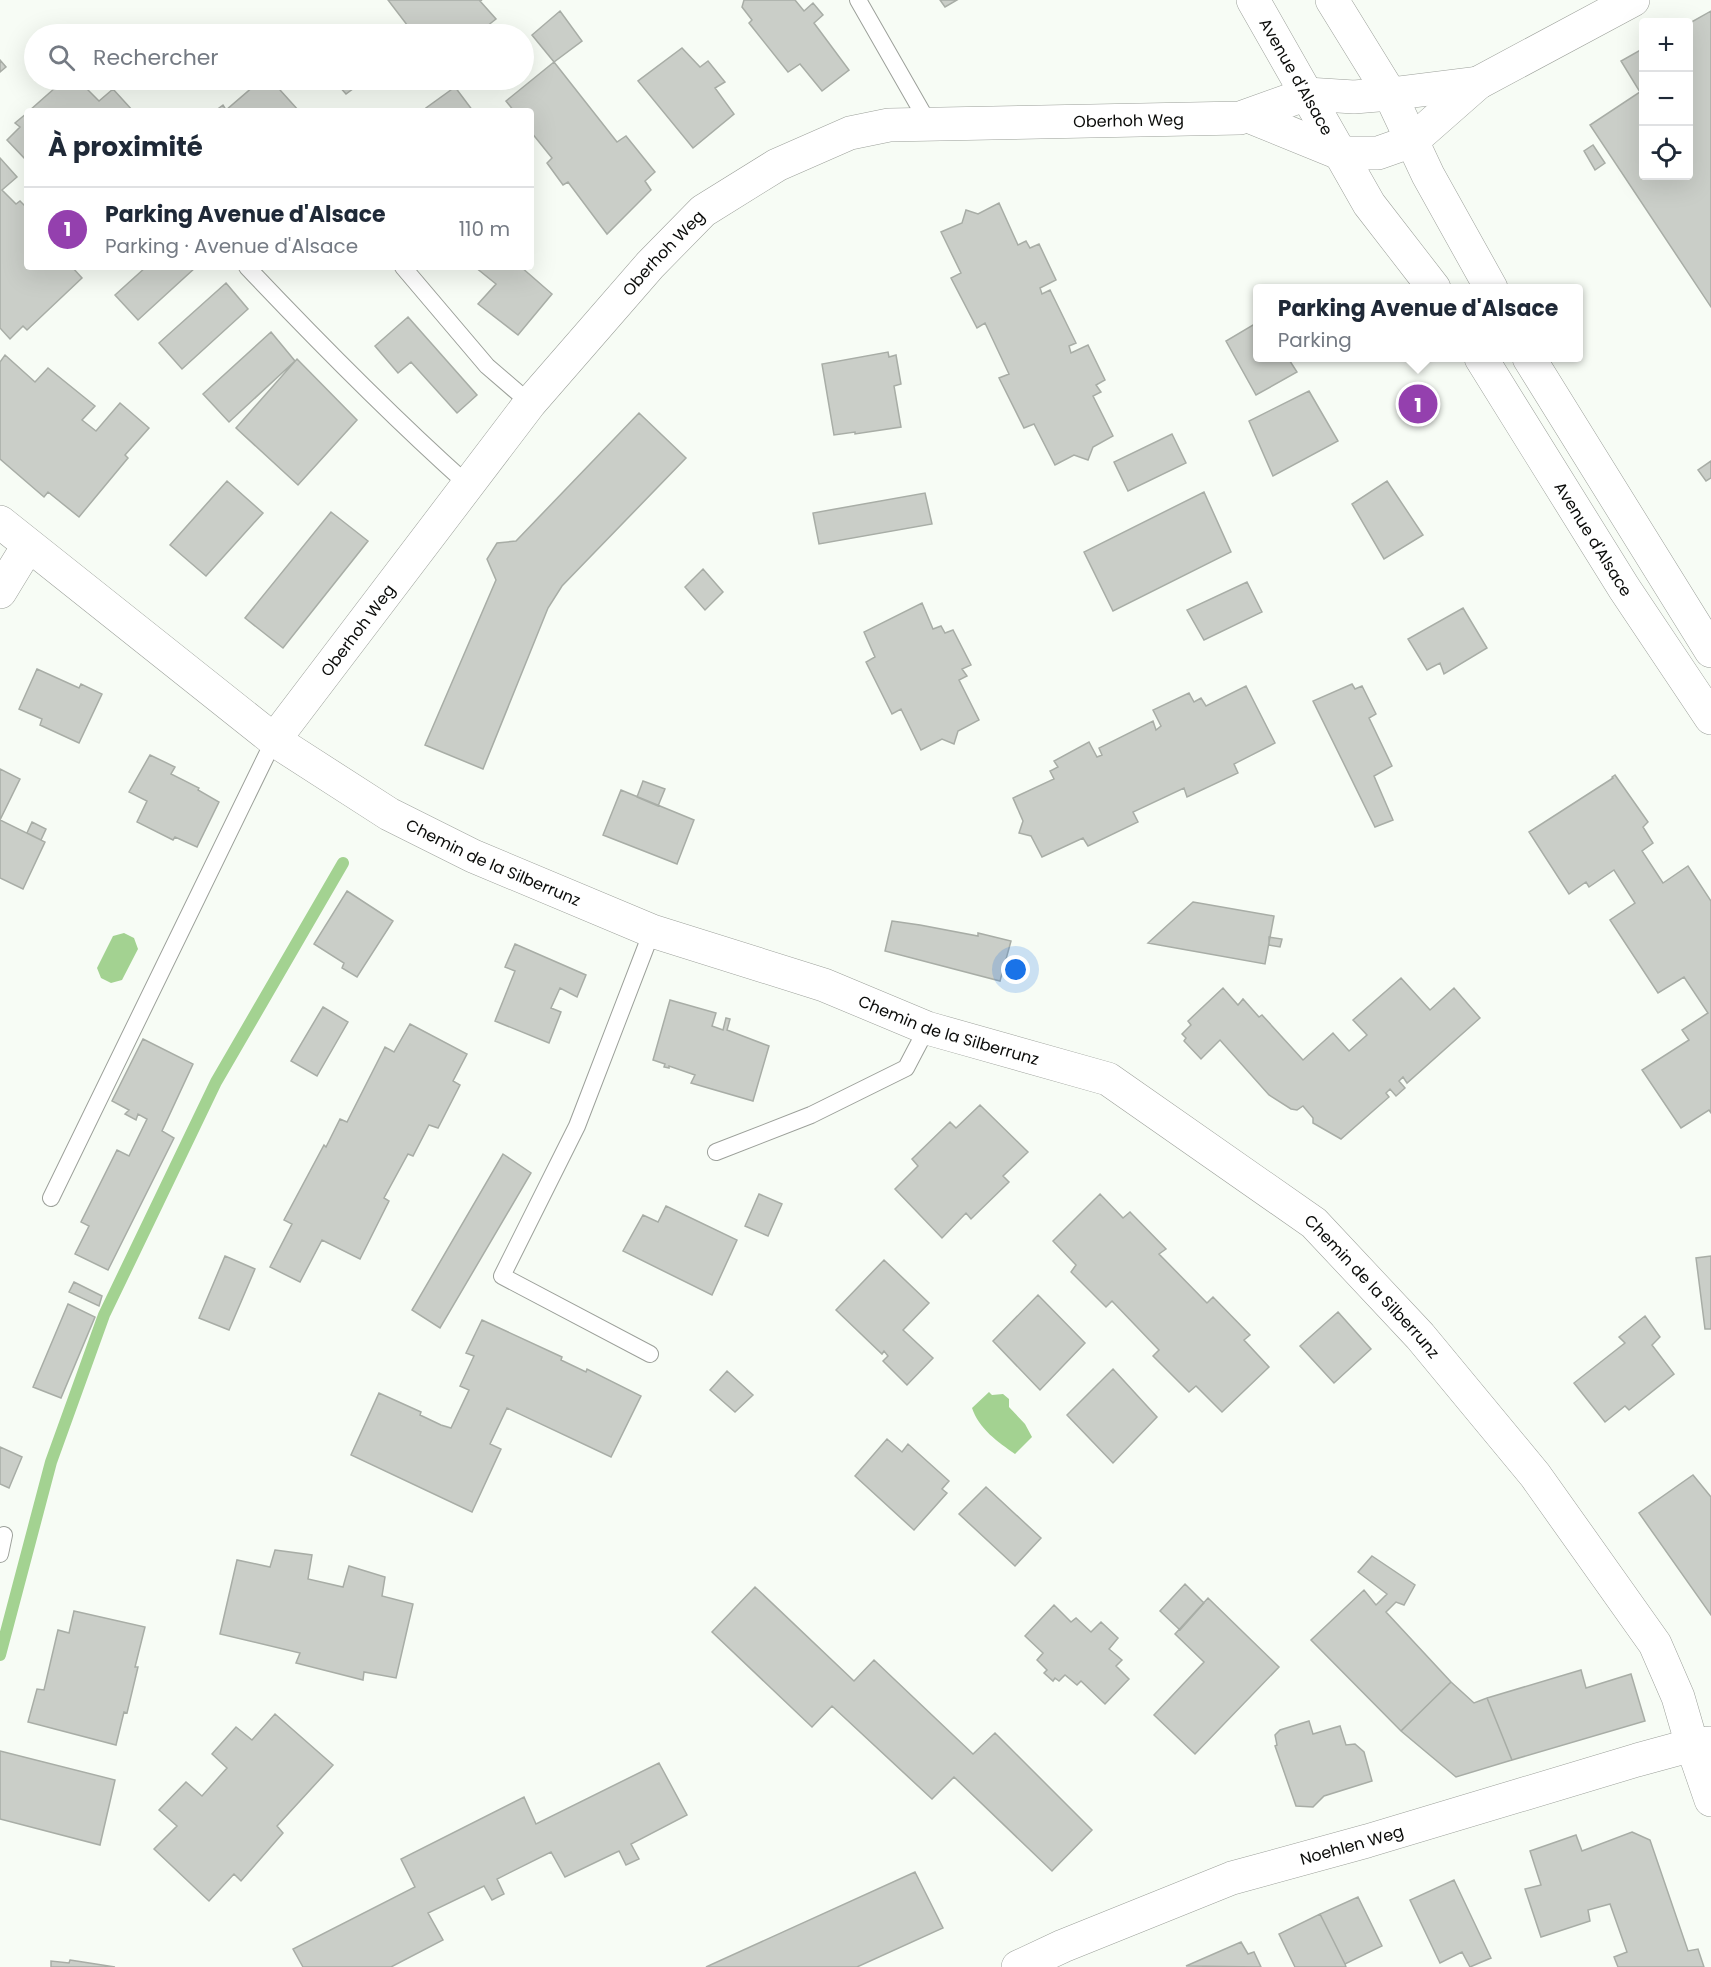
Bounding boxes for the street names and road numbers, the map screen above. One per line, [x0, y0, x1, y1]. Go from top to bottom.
street label: Avenue d'Alsace [1254, 14, 1339, 139]
street label: Oberhoh Weg [1073, 108, 1184, 133]
street label: Oberhoh Weg [617, 205, 710, 301]
street label: Avenue d'Alsace [1549, 477, 1638, 601]
street label: Oberhoh Weg [315, 579, 400, 681]
street label: Chemin de la Silberrunz [402, 813, 584, 911]
street label: Chemin de la Silberrunz [855, 989, 1042, 1070]
street label: Chemin de la Silberrunz [1300, 1209, 1445, 1363]
street label: Noehlen Weg [1297, 1819, 1406, 1870]

